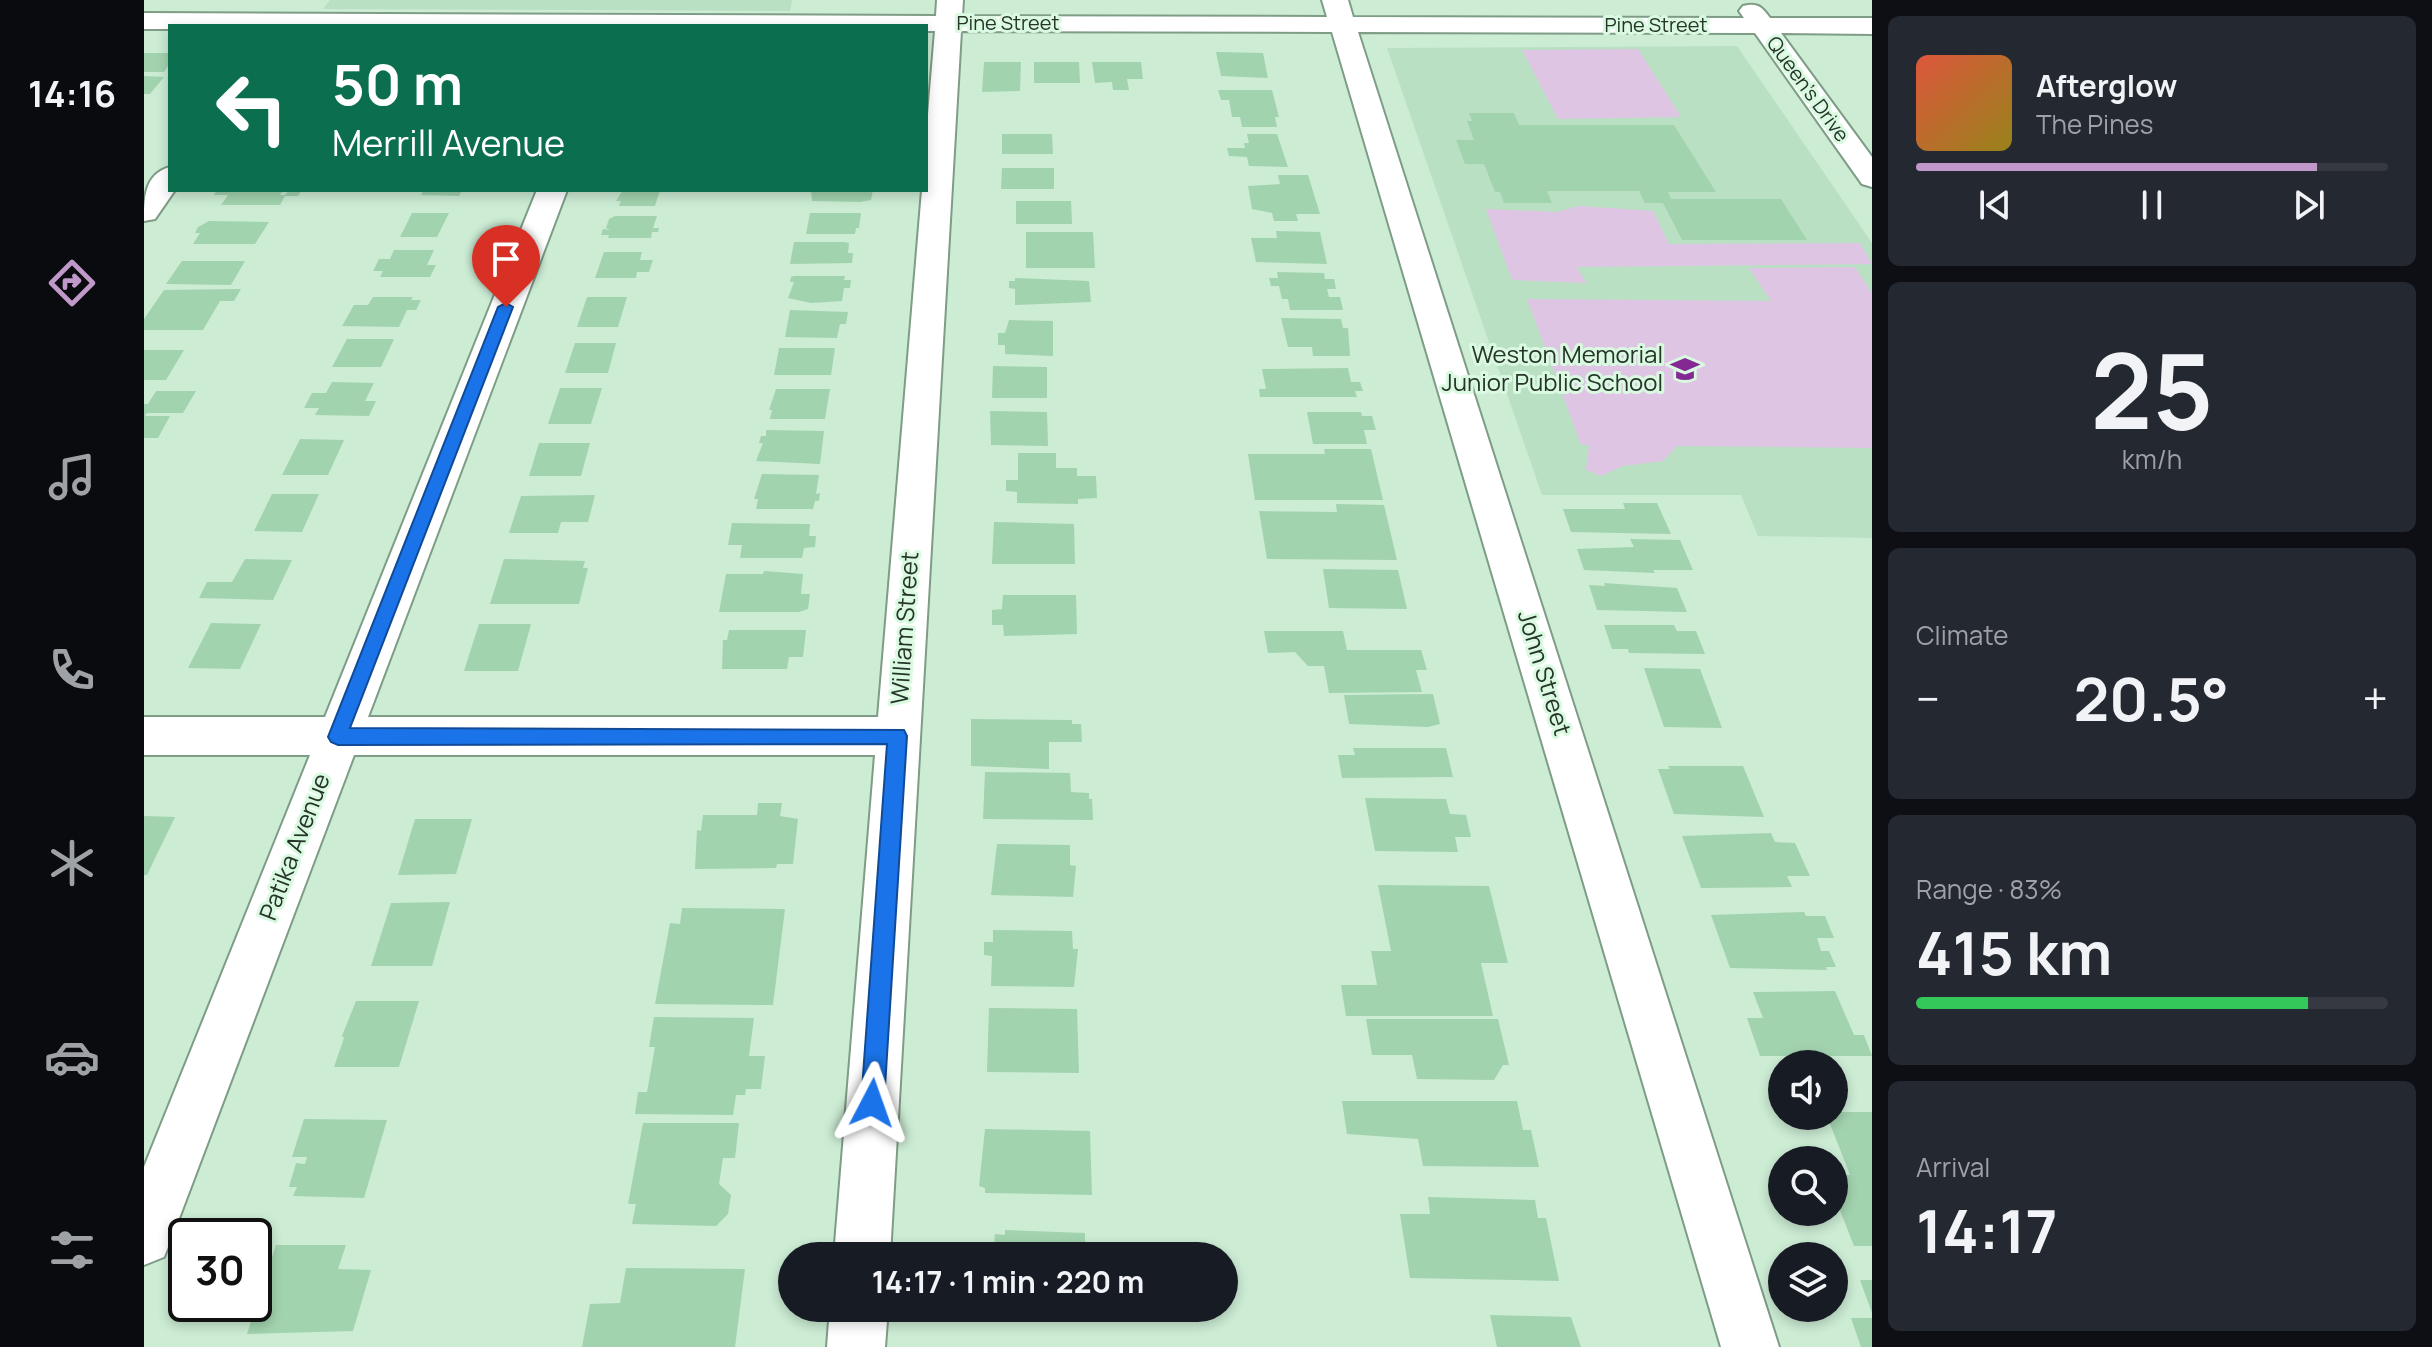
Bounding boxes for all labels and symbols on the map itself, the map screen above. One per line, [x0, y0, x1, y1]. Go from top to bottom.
street label: Pine Street [957, 9, 1060, 36]
street label: Pine Street [1605, 11, 1708, 38]
street label: Queen's Drive [1761, 30, 1856, 147]
pin [472, 225, 540, 307]
place label: Weston Memorial Junior Public School [1442, 337, 1663, 398]
school or university icon: Weston Memorial Junior Public School [1670, 354, 1700, 384]
street label: William Street [882, 550, 925, 706]
street label: John Street [1511, 606, 1580, 739]
street label: Patika Avenue [250, 768, 337, 925]
position arrow [830, 1061, 914, 1145]
speed limit sign: 30 [168, 1218, 272, 1322]

